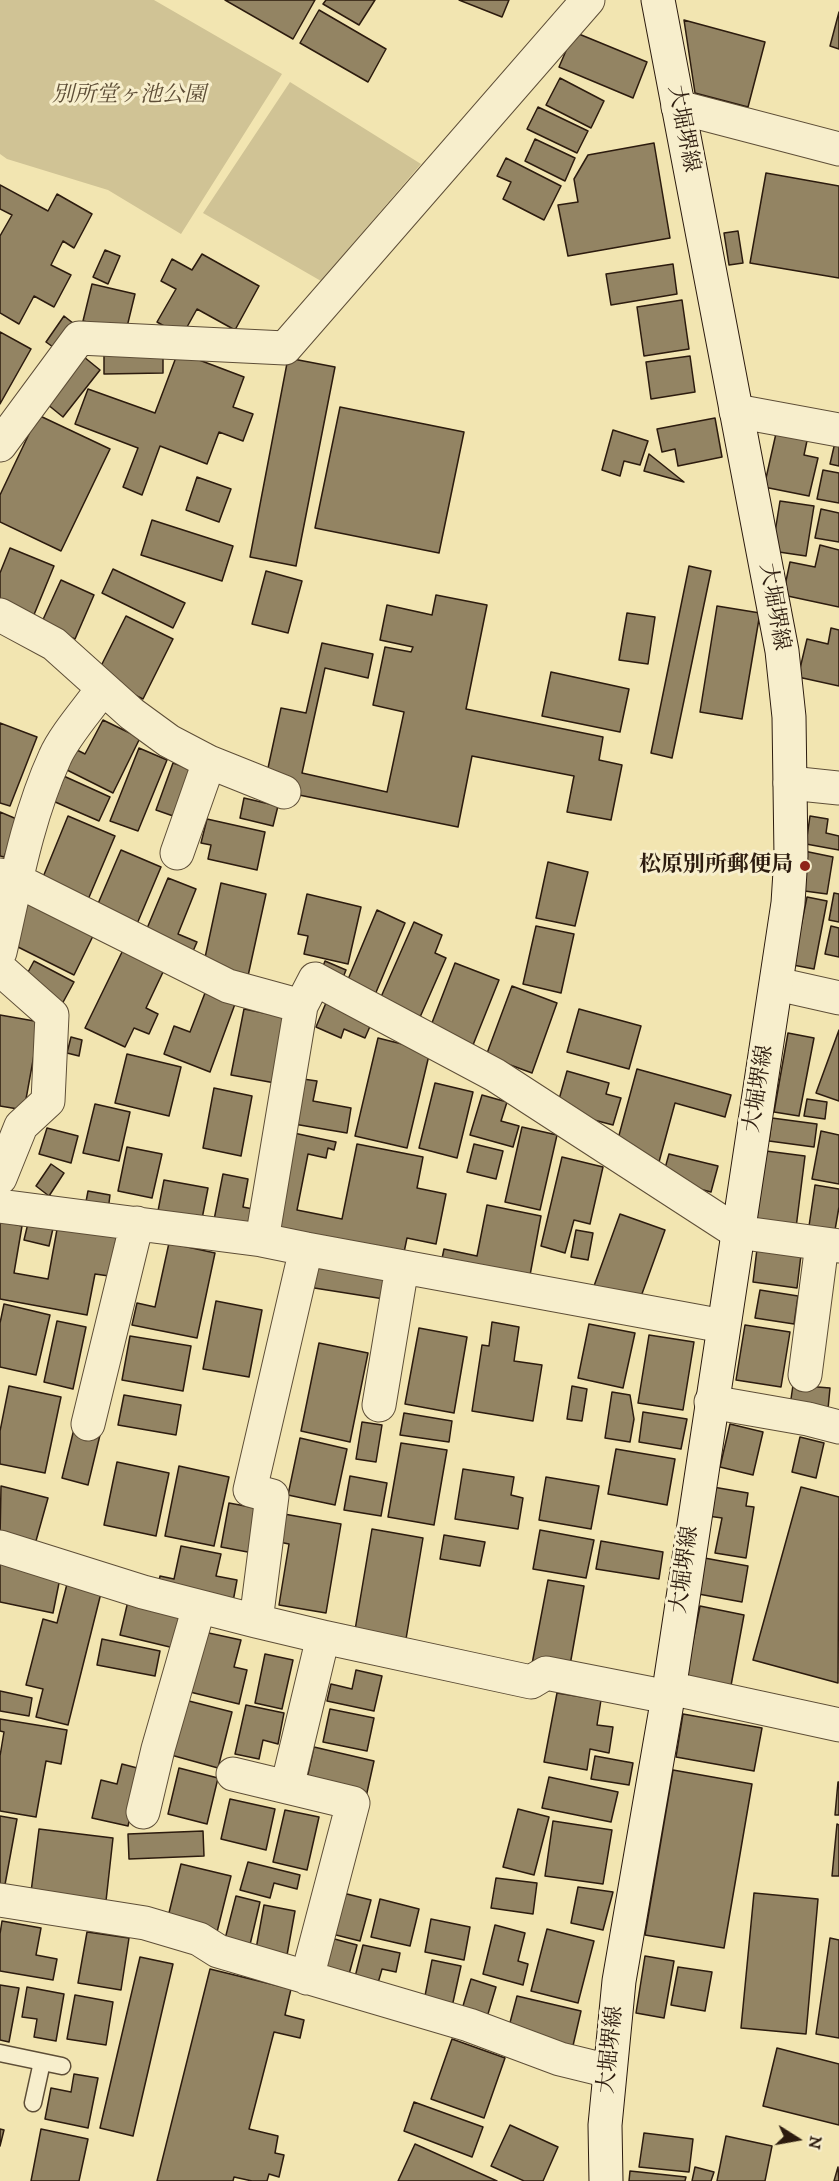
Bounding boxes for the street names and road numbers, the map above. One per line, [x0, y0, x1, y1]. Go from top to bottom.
street label: 大堀堺線 [661, 83, 703, 175]
street label: 大堀堺線 [752, 561, 794, 653]
street label: 大堀堺線 [740, 1043, 780, 1135]
street label: 大堀堺線 [667, 1525, 705, 1615]
street label: 大堀堺線 [594, 2005, 630, 2095]

